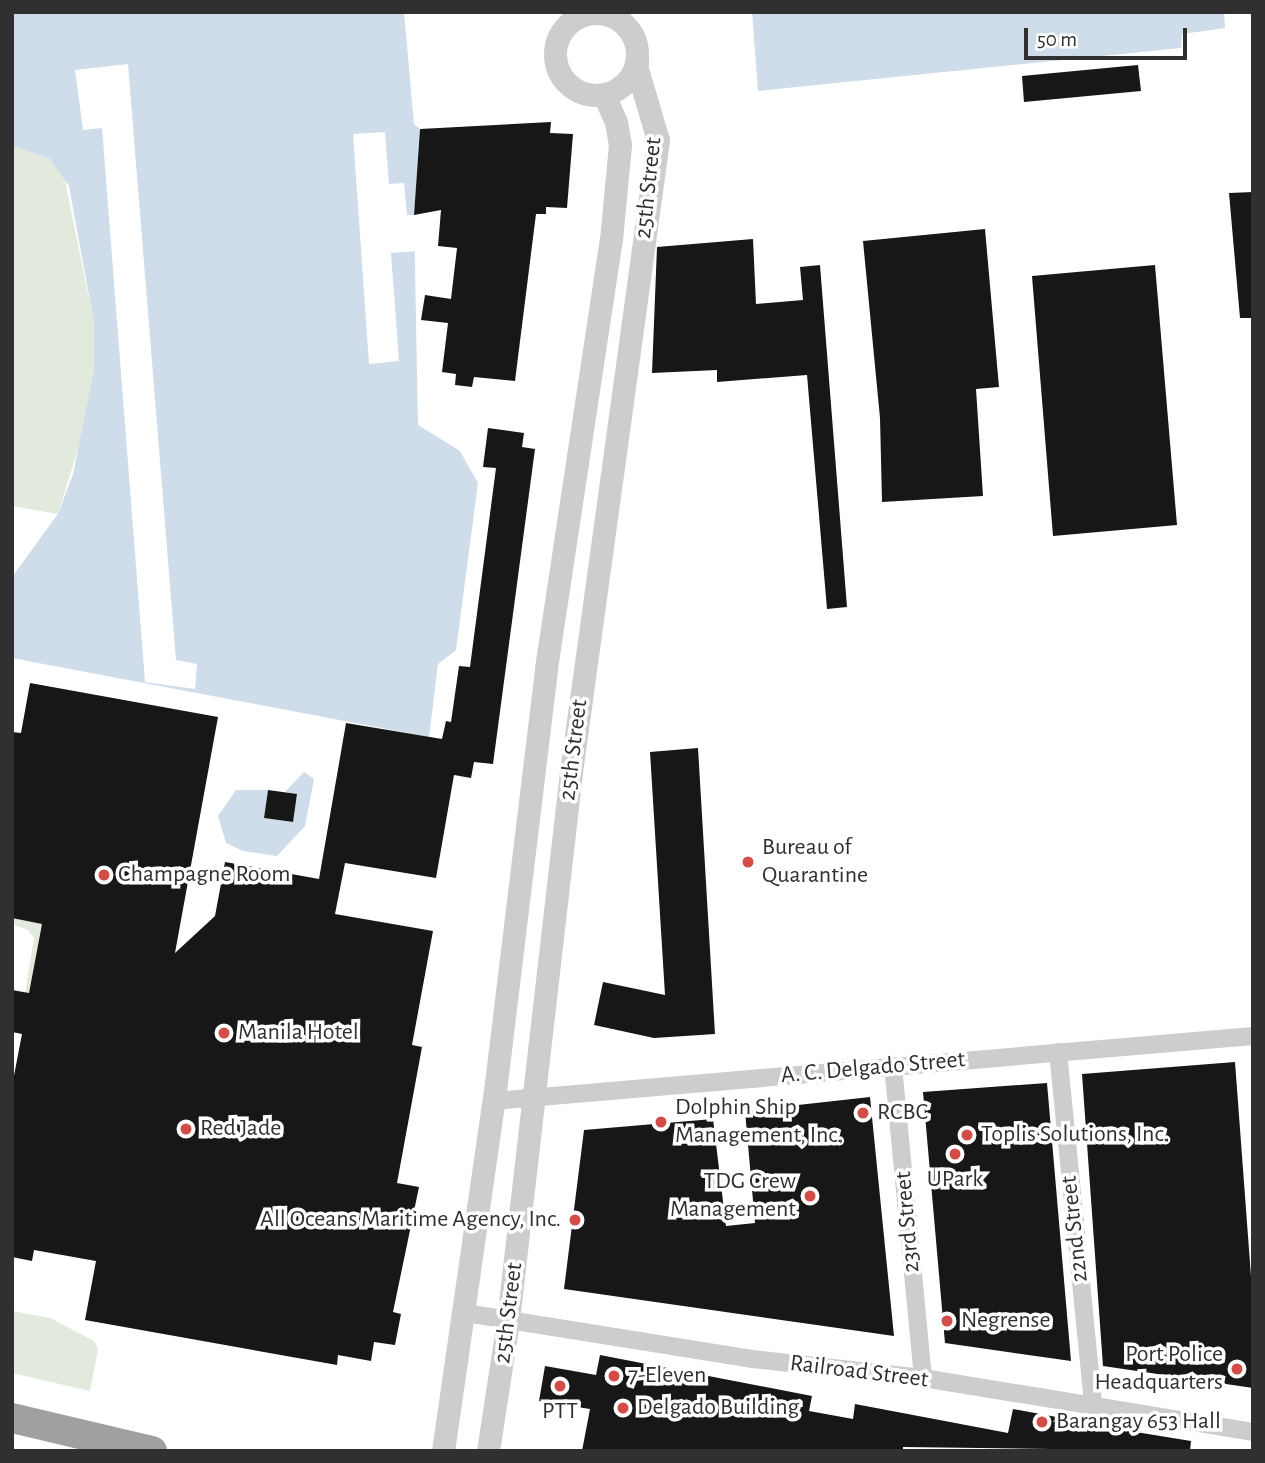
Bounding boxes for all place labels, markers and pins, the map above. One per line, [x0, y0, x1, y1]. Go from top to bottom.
place label: Bureau of Quarantine [762, 834, 868, 890]
marker: Bureau of Quarantine [740, 854, 756, 870]
place label: Champagne Room [118, 861, 290, 889]
marker: Champagne Room [96, 867, 112, 883]
place label: Manila Hotel [238, 1019, 359, 1047]
marker: Manila Hotel [216, 1025, 232, 1041]
place label: Dolphin Ship Management, Inc. [675, 1094, 842, 1150]
place label: RCBC [877, 1099, 928, 1127]
marker: RCBC [855, 1105, 871, 1121]
marker: Dolphin Ship Management, Inc. [653, 1114, 669, 1130]
place label: Red Jade [200, 1115, 281, 1143]
marker: Red Jade [178, 1121, 194, 1137]
place label: Toplis Solutions, Inc. [981, 1121, 1168, 1149]
marker: Toplis Solutions, Inc. [959, 1127, 975, 1143]
marker: UPark [947, 1146, 963, 1162]
place label: UPark [927, 1166, 983, 1194]
place label: TDG Crew Management [670, 1168, 796, 1224]
marker: TDG Crew Management [802, 1188, 818, 1204]
place label: All Oceans Maritime Agency, Inc. [260, 1206, 561, 1234]
marker: All Oceans Maritime Agency, Inc. [567, 1212, 583, 1228]
place label: Negrense [961, 1307, 1051, 1335]
marker: Negrense [939, 1313, 955, 1329]
place label: Port Police Headquarters [1094, 1341, 1223, 1397]
marker: Port Police Headquarters [1229, 1361, 1245, 1377]
place label: 7-Eleven [628, 1362, 706, 1390]
marker: 7-Eleven [606, 1368, 622, 1384]
marker: PTT [552, 1378, 568, 1394]
place label: Delgado Building [637, 1394, 799, 1422]
place label: PTT [542, 1398, 578, 1426]
marker: Delgado Building [615, 1400, 631, 1416]
place label: Barangay 653 Hall [1056, 1408, 1221, 1436]
marker: Barangay 653 Hall [1034, 1414, 1050, 1430]

